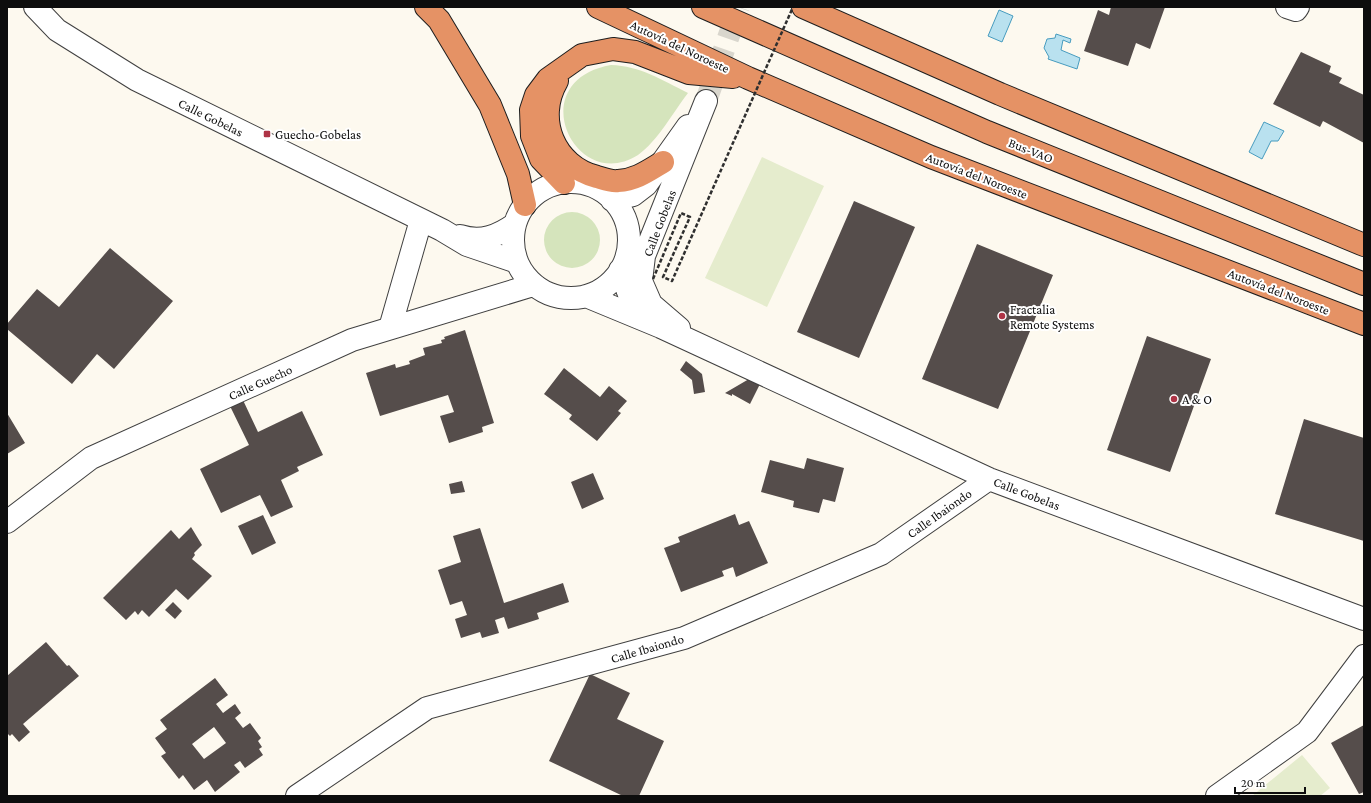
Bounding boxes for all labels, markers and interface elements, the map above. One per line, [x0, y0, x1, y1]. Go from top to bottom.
street label: Autovía del Noroeste [628, 17, 732, 76]
street label: Calle Gobelas [176, 95, 246, 140]
place label: Guecho-Gobelas [275, 127, 361, 142]
marker: Guecho-Gobelas [262, 129, 272, 139]
street label: Bus-VAO [1006, 135, 1055, 166]
street label: Autovía del Noroeste [924, 149, 1030, 202]
street label: Calle Gobelas [640, 188, 679, 259]
street label: Autovía del Noroeste [1226, 265, 1332, 318]
place label: Fractalia Remote Systems [1010, 302, 1094, 332]
marker: Fractalia Remote Systems [997, 311, 1007, 321]
street label: Calle Guecho [226, 362, 294, 403]
place label: A & O [1182, 392, 1212, 407]
marker: A & O [1169, 394, 1179, 404]
street label: Calle Gobelas [991, 474, 1062, 513]
street label: Calle Ibaiondo [904, 486, 974, 541]
street label: Calle Ibaiondo [609, 631, 685, 666]
scale bar [1235, 769, 1305, 795]
text: 20 m [1241, 776, 1266, 790]

